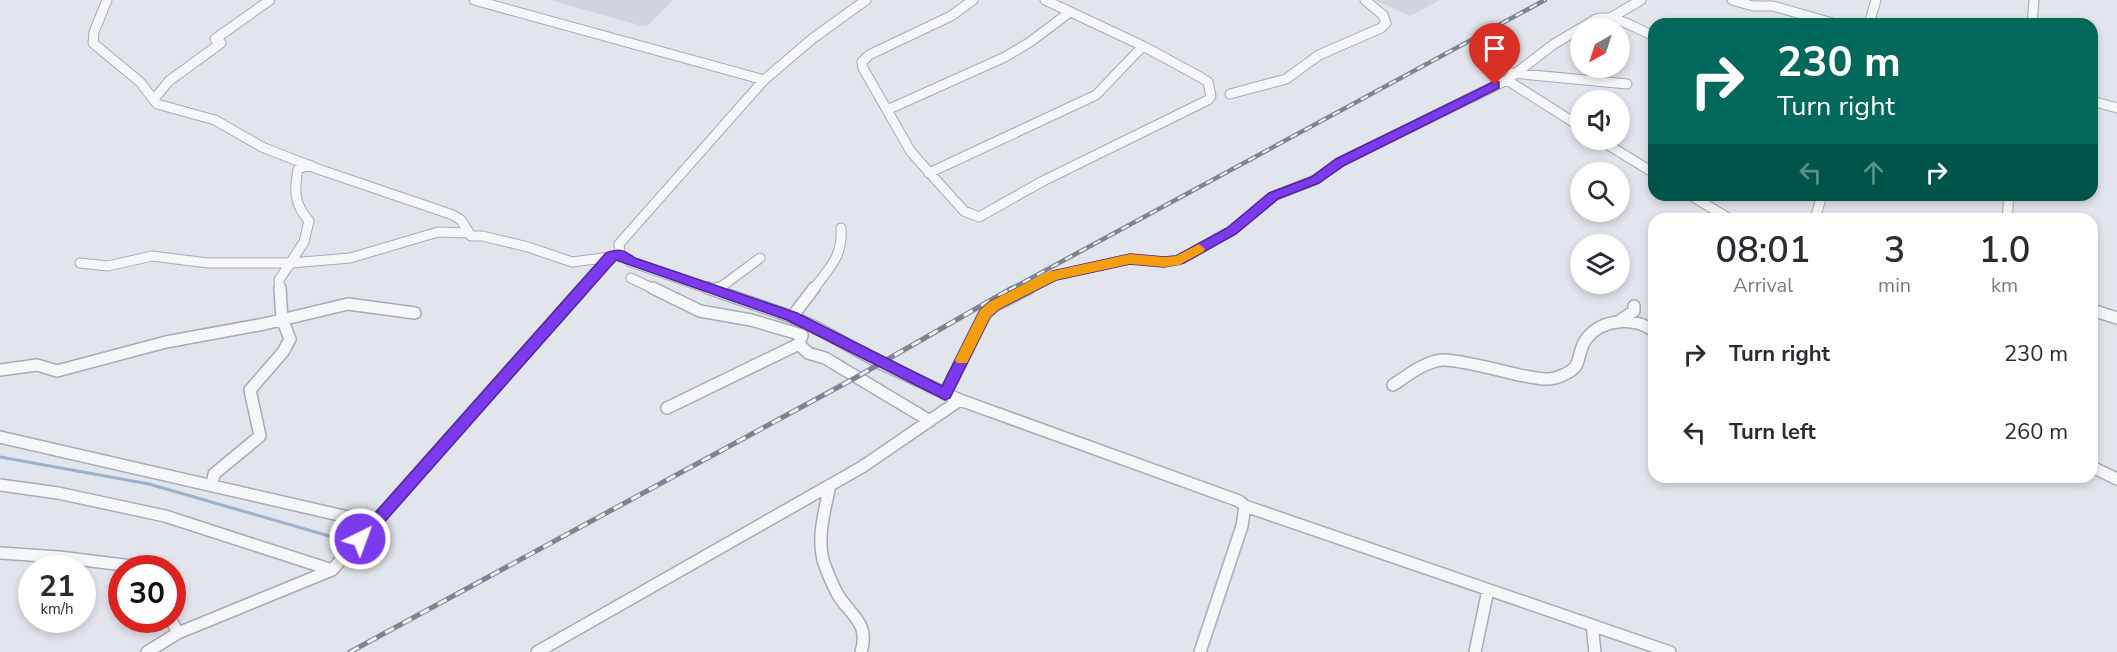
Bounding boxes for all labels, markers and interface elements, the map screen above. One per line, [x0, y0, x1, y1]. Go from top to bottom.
north arrow [1570, 18, 1630, 78]
map controls [1570, 18, 1630, 294]
pin [1469, 23, 1520, 85]
icon: arrive [1478, 32, 1511, 65]
text: 230 m [1777, 34, 1901, 91]
icon: right [1678, 42, 1756, 120]
text: Turn right [1777, 88, 1895, 125]
button: sound [1570, 90, 1630, 150]
icon: left [1794, 156, 1827, 189]
icon: ahead [1857, 156, 1890, 189]
icon: right [1920, 156, 1953, 189]
button: search [1570, 162, 1630, 222]
text: 08:01 [1716, 226, 1810, 275]
text: 3 [1884, 226, 1905, 275]
text: 1.0 [1979, 226, 2030, 275]
button: layers [1570, 234, 1630, 294]
text: Arrival [1733, 272, 1793, 299]
text: min [1878, 272, 1911, 299]
text: km [1991, 272, 2018, 299]
icon: right [1678, 338, 1711, 371]
text: Turn right [1729, 339, 1830, 369]
text: 230 m [2004, 339, 2068, 369]
icon: left [1678, 416, 1711, 449]
text: Turn left [1729, 417, 1816, 447]
text: 260 m [2004, 417, 2068, 447]
position arrow [328, 507, 392, 571]
speed limit sign: 30 [108, 555, 186, 633]
text: 21 [39, 566, 75, 607]
text: km/h [40, 599, 74, 619]

